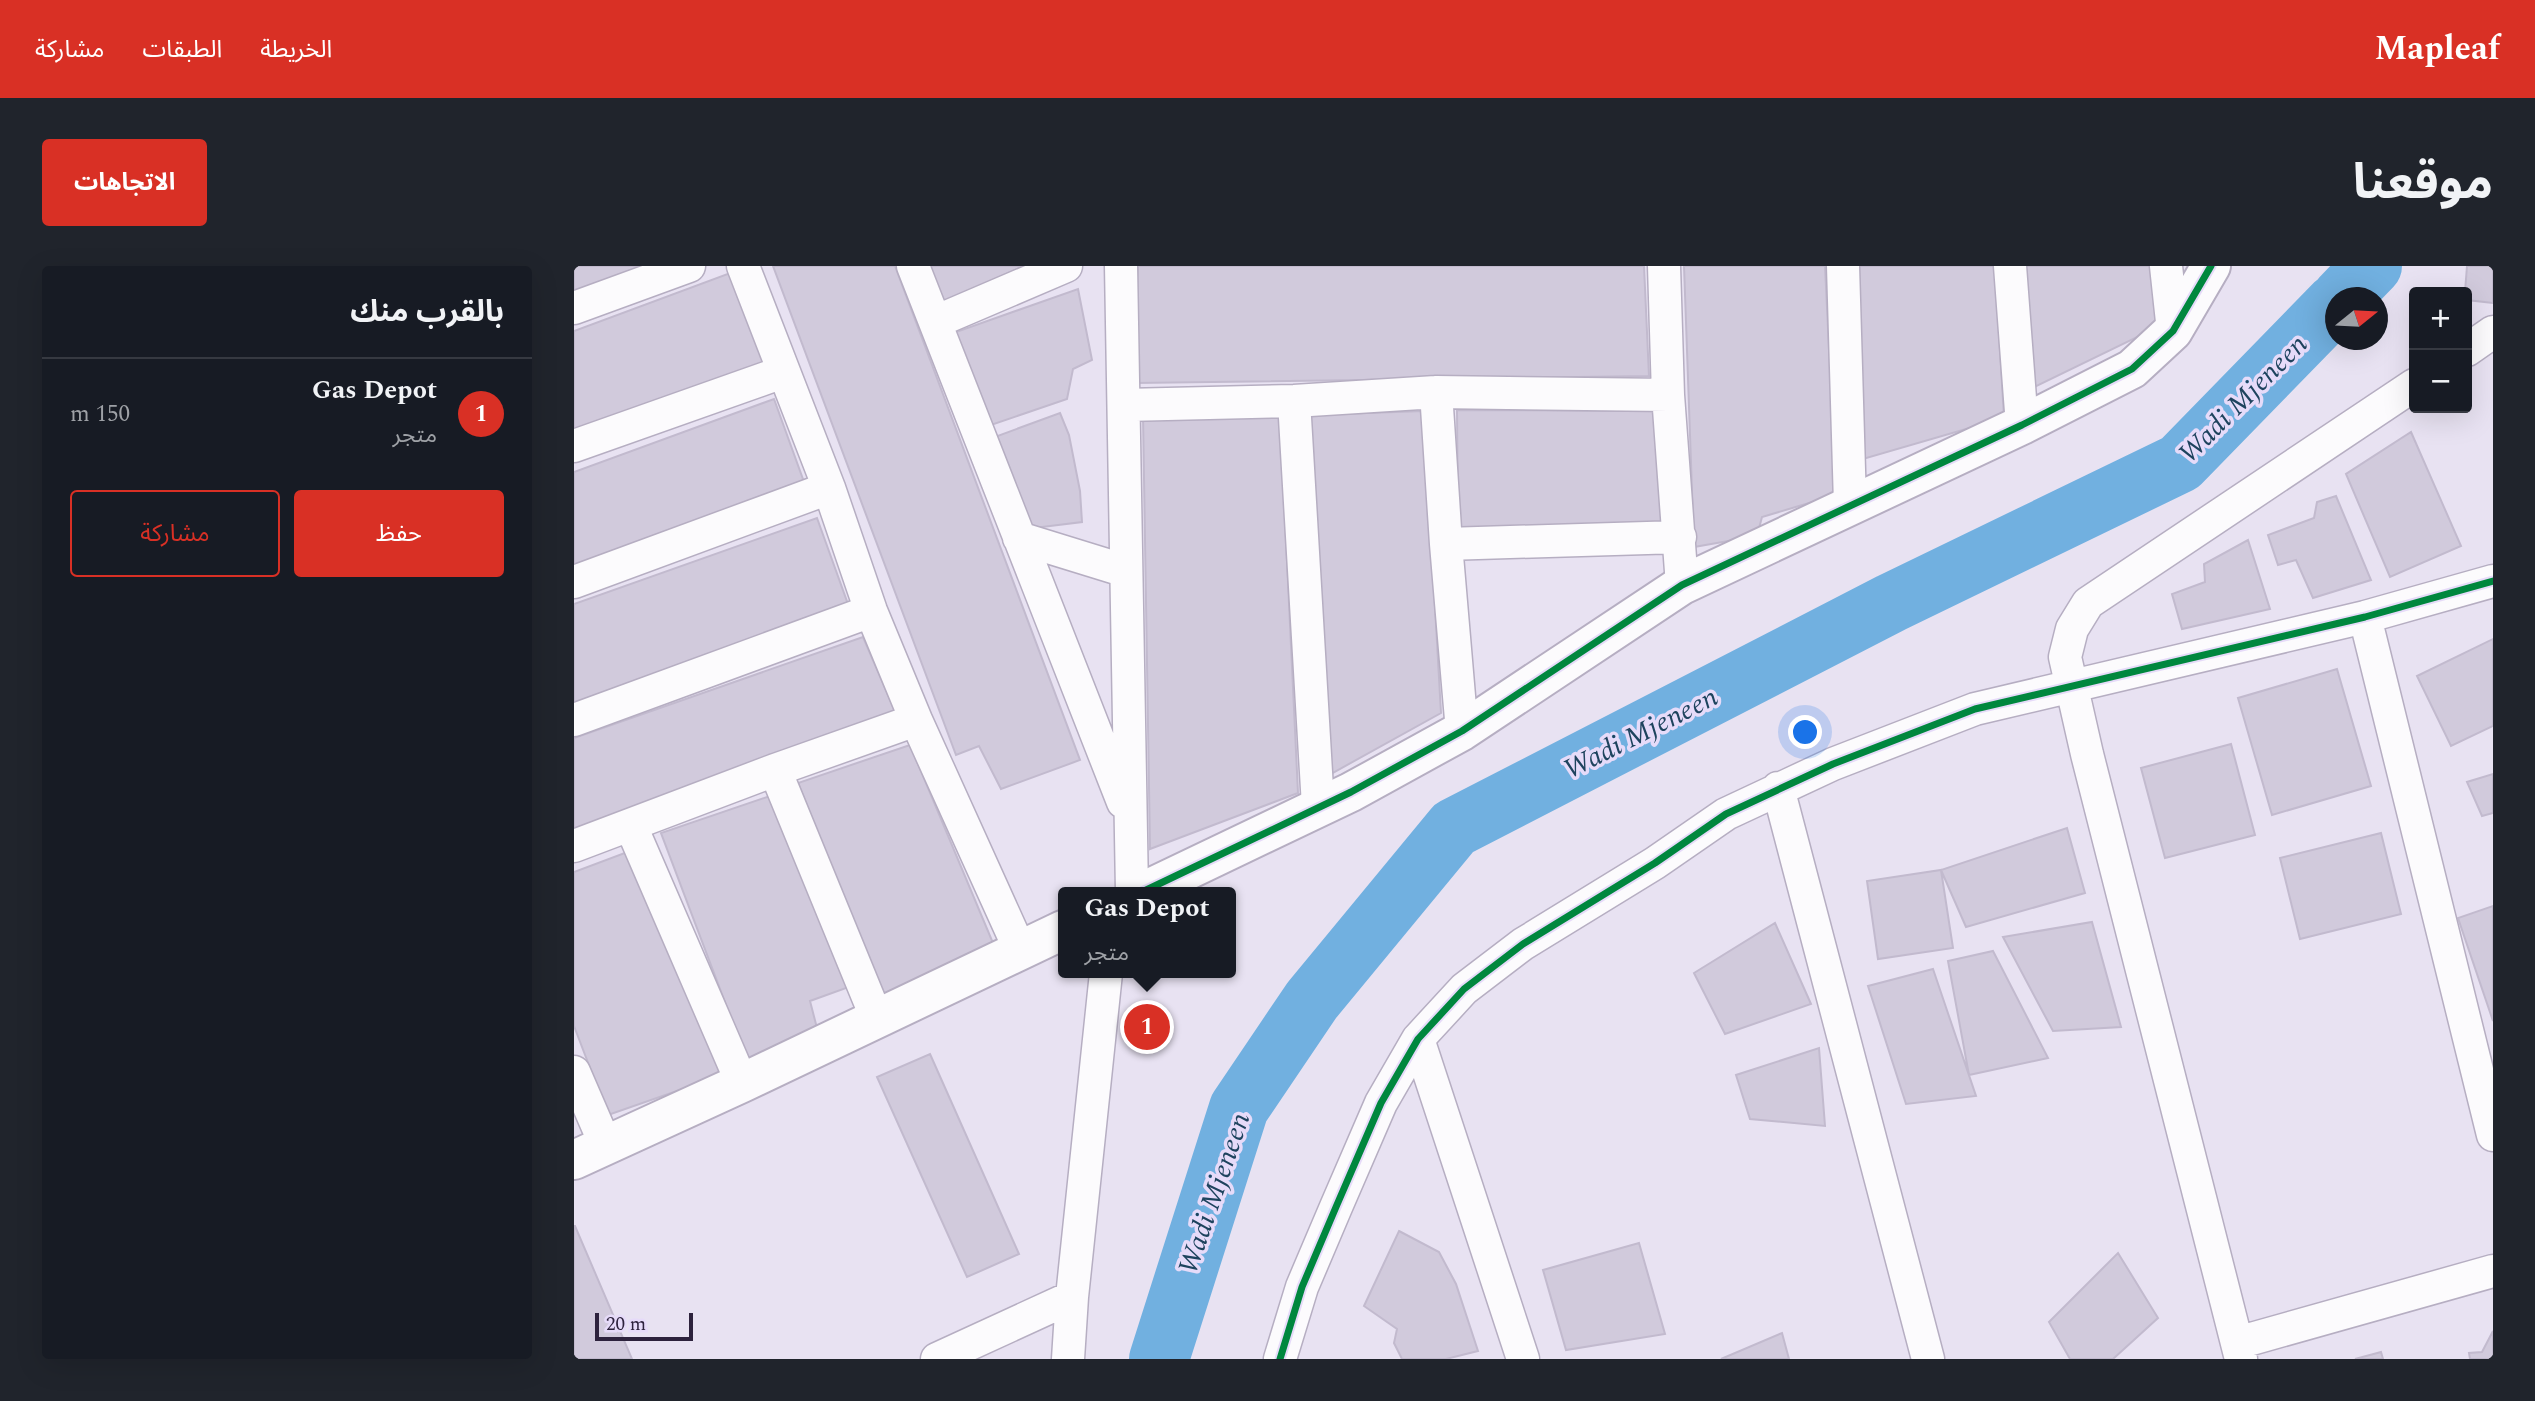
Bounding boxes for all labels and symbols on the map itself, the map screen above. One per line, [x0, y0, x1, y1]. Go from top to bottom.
north arrow [2325, 287, 2388, 350]
water label: Wadi Mjeneen [2168, 324, 2318, 474]
water label: Wadi Mjeneen [1556, 676, 1726, 791]
your location [1788, 715, 1822, 749]
pin: 1 [1124, 1001, 1170, 1053]
water label: Wadi Mjeneen [1167, 1107, 1262, 1280]
scale bar [595, 1310, 693, 1342]

